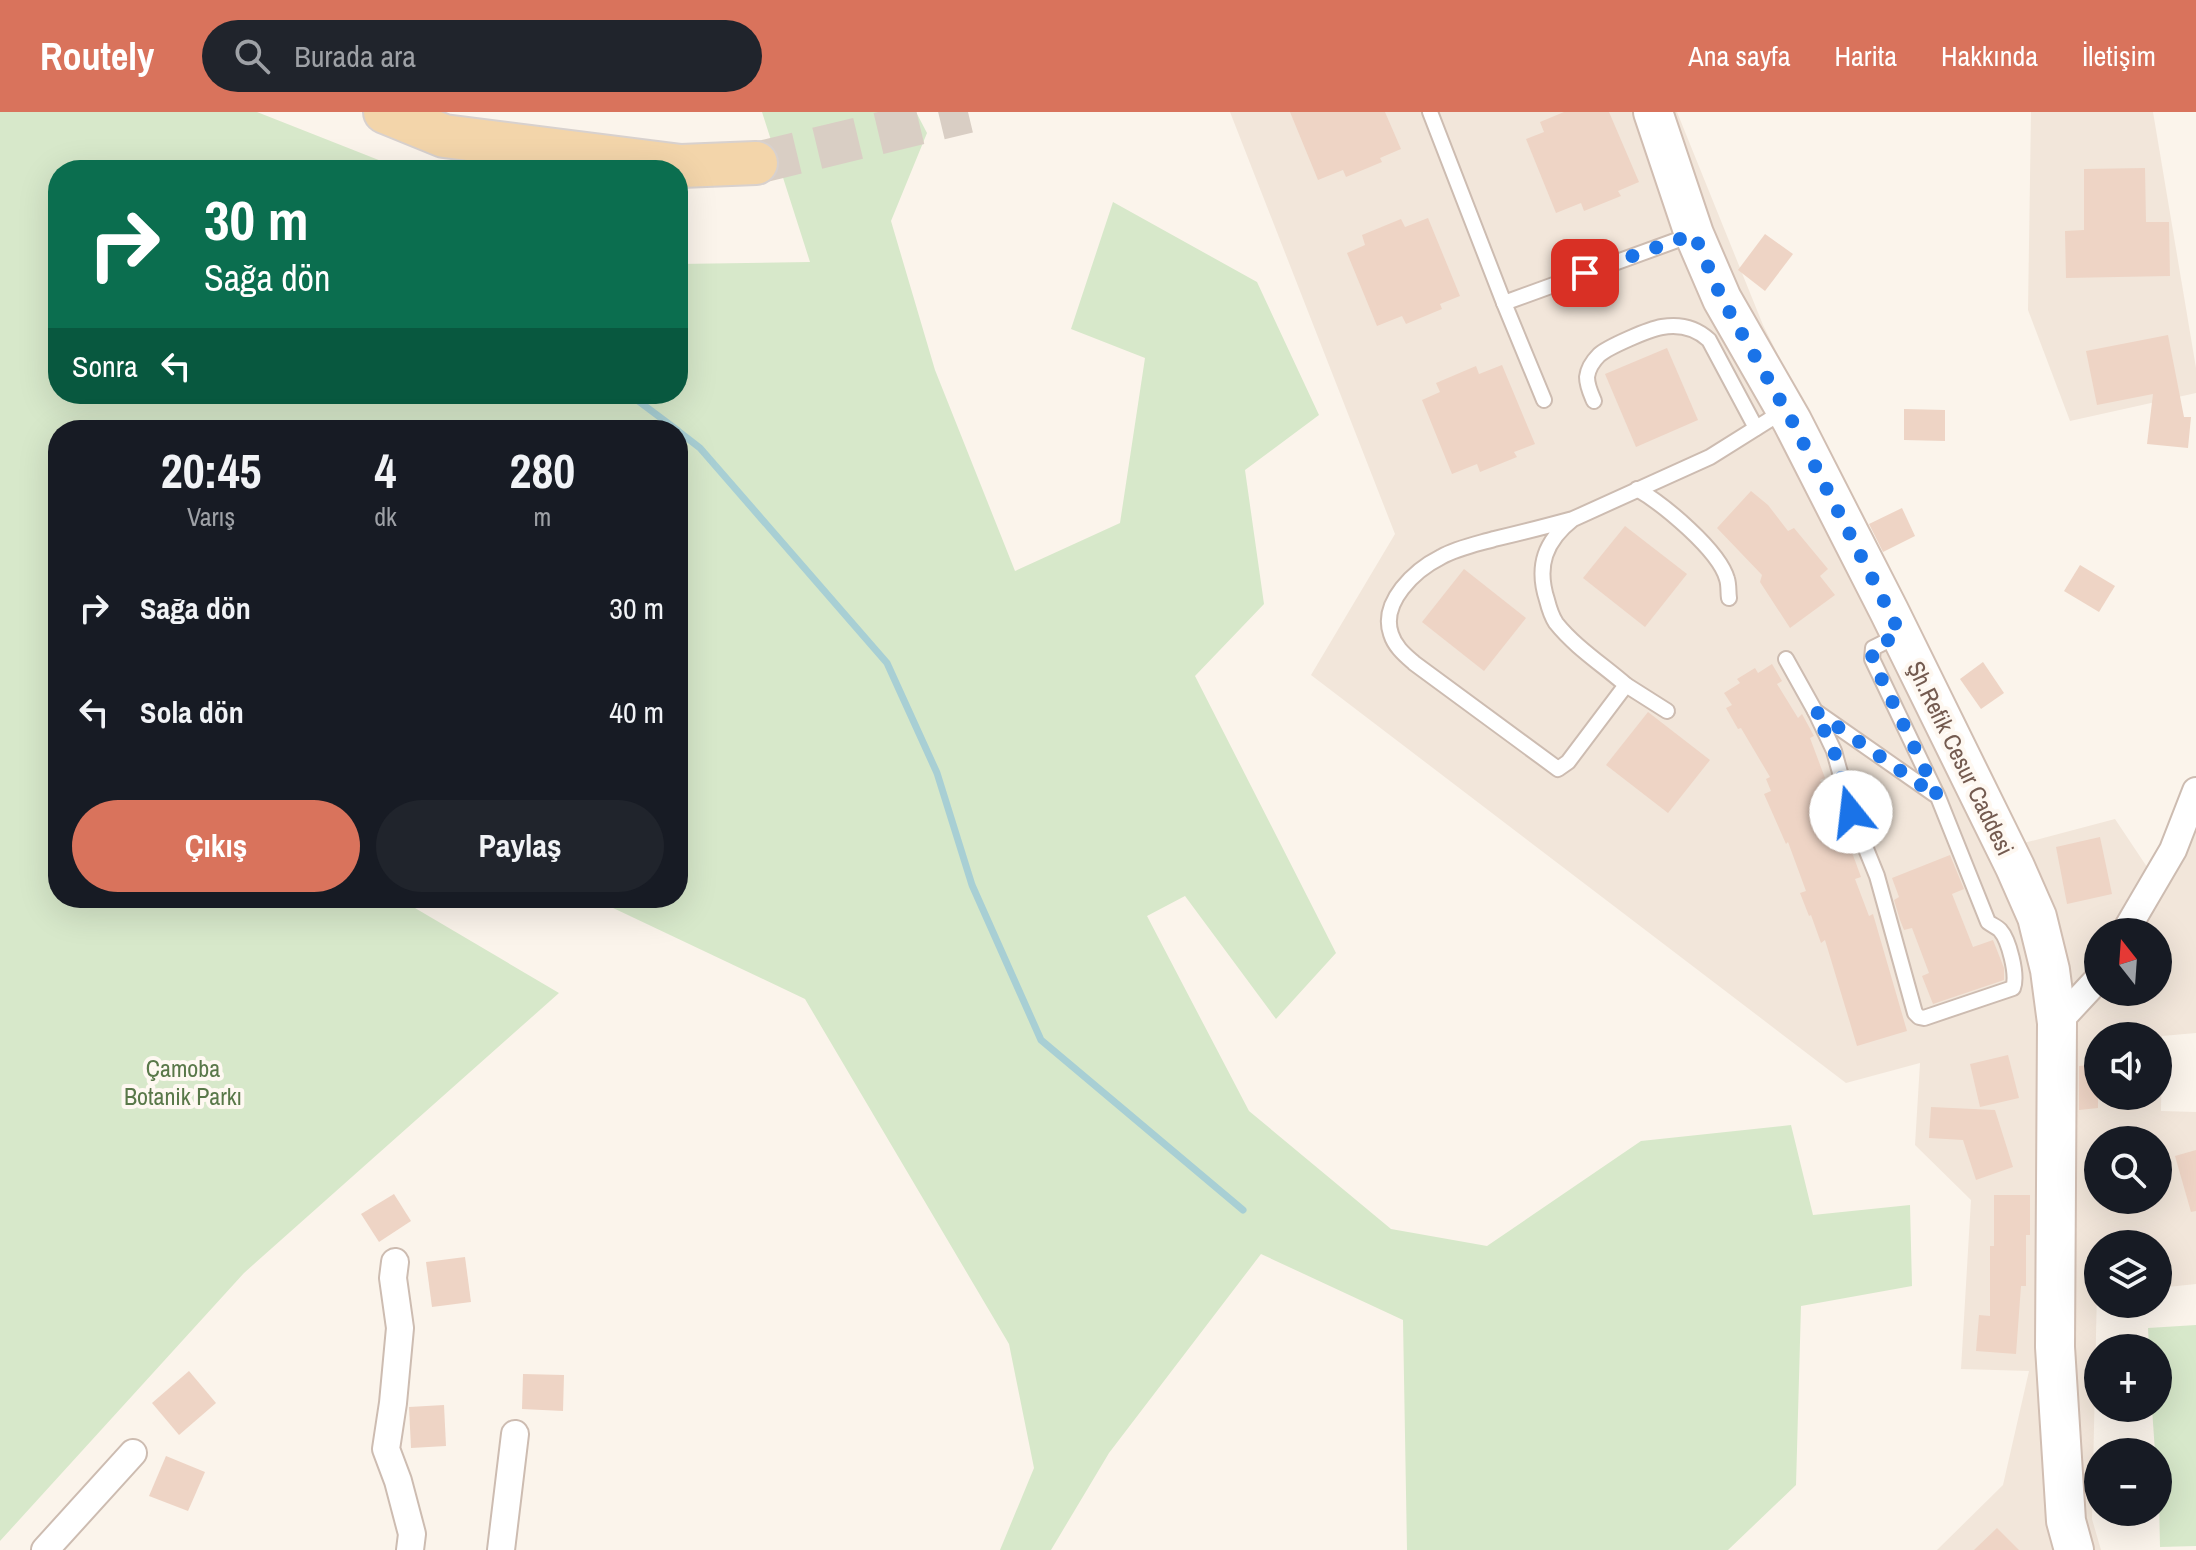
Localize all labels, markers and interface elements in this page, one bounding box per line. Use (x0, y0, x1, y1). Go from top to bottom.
search box (202, 20, 762, 92)
text: Routely (40, 31, 154, 82)
icon: search (230, 34, 274, 78)
text: Burada ara (294, 36, 416, 76)
text: Ana sayfa (1688, 37, 1790, 75)
text: Harita (1834, 37, 1897, 75)
text: Hakkında (1941, 37, 2038, 75)
text: İletişim (2082, 37, 2156, 75)
text: 30 m (204, 182, 309, 257)
icon: right (72, 192, 176, 296)
pin (1551, 239, 1619, 307)
icon: arrive (1563, 251, 1607, 295)
text: Sağa dön (204, 254, 330, 302)
icon: left (154, 344, 198, 388)
text: Sonra (72, 346, 138, 386)
text: 20:45 (161, 438, 261, 503)
text: 4 (375, 438, 396, 503)
text: 280 (510, 438, 575, 503)
text: Varış (187, 499, 235, 534)
text: dk (374, 499, 397, 534)
text: m (533, 499, 551, 534)
icon: right (72, 586, 116, 630)
text: Sağa dön (140, 588, 251, 628)
text: 30 m (609, 588, 664, 628)
street label: Şh.Refik Cesur Caddesi (1900, 656, 2022, 860)
icon: left (72, 690, 116, 734)
text: Sola dön (140, 692, 244, 732)
text: 40 m (609, 692, 664, 732)
position arrow (1809, 770, 1893, 854)
button: Çıkış (72, 800, 360, 892)
button: Paylaş (376, 800, 664, 892)
north arrow (2084, 918, 2172, 1006)
map controls (2084, 918, 2172, 1526)
button: sound (2084, 1022, 2172, 1110)
park label: Çamoba Botanik Parkı (124, 1052, 242, 1112)
button: search (2084, 1126, 2172, 1214)
button: layers (2084, 1230, 2172, 1318)
button: + (2084, 1334, 2172, 1422)
button: − (2084, 1438, 2172, 1526)

